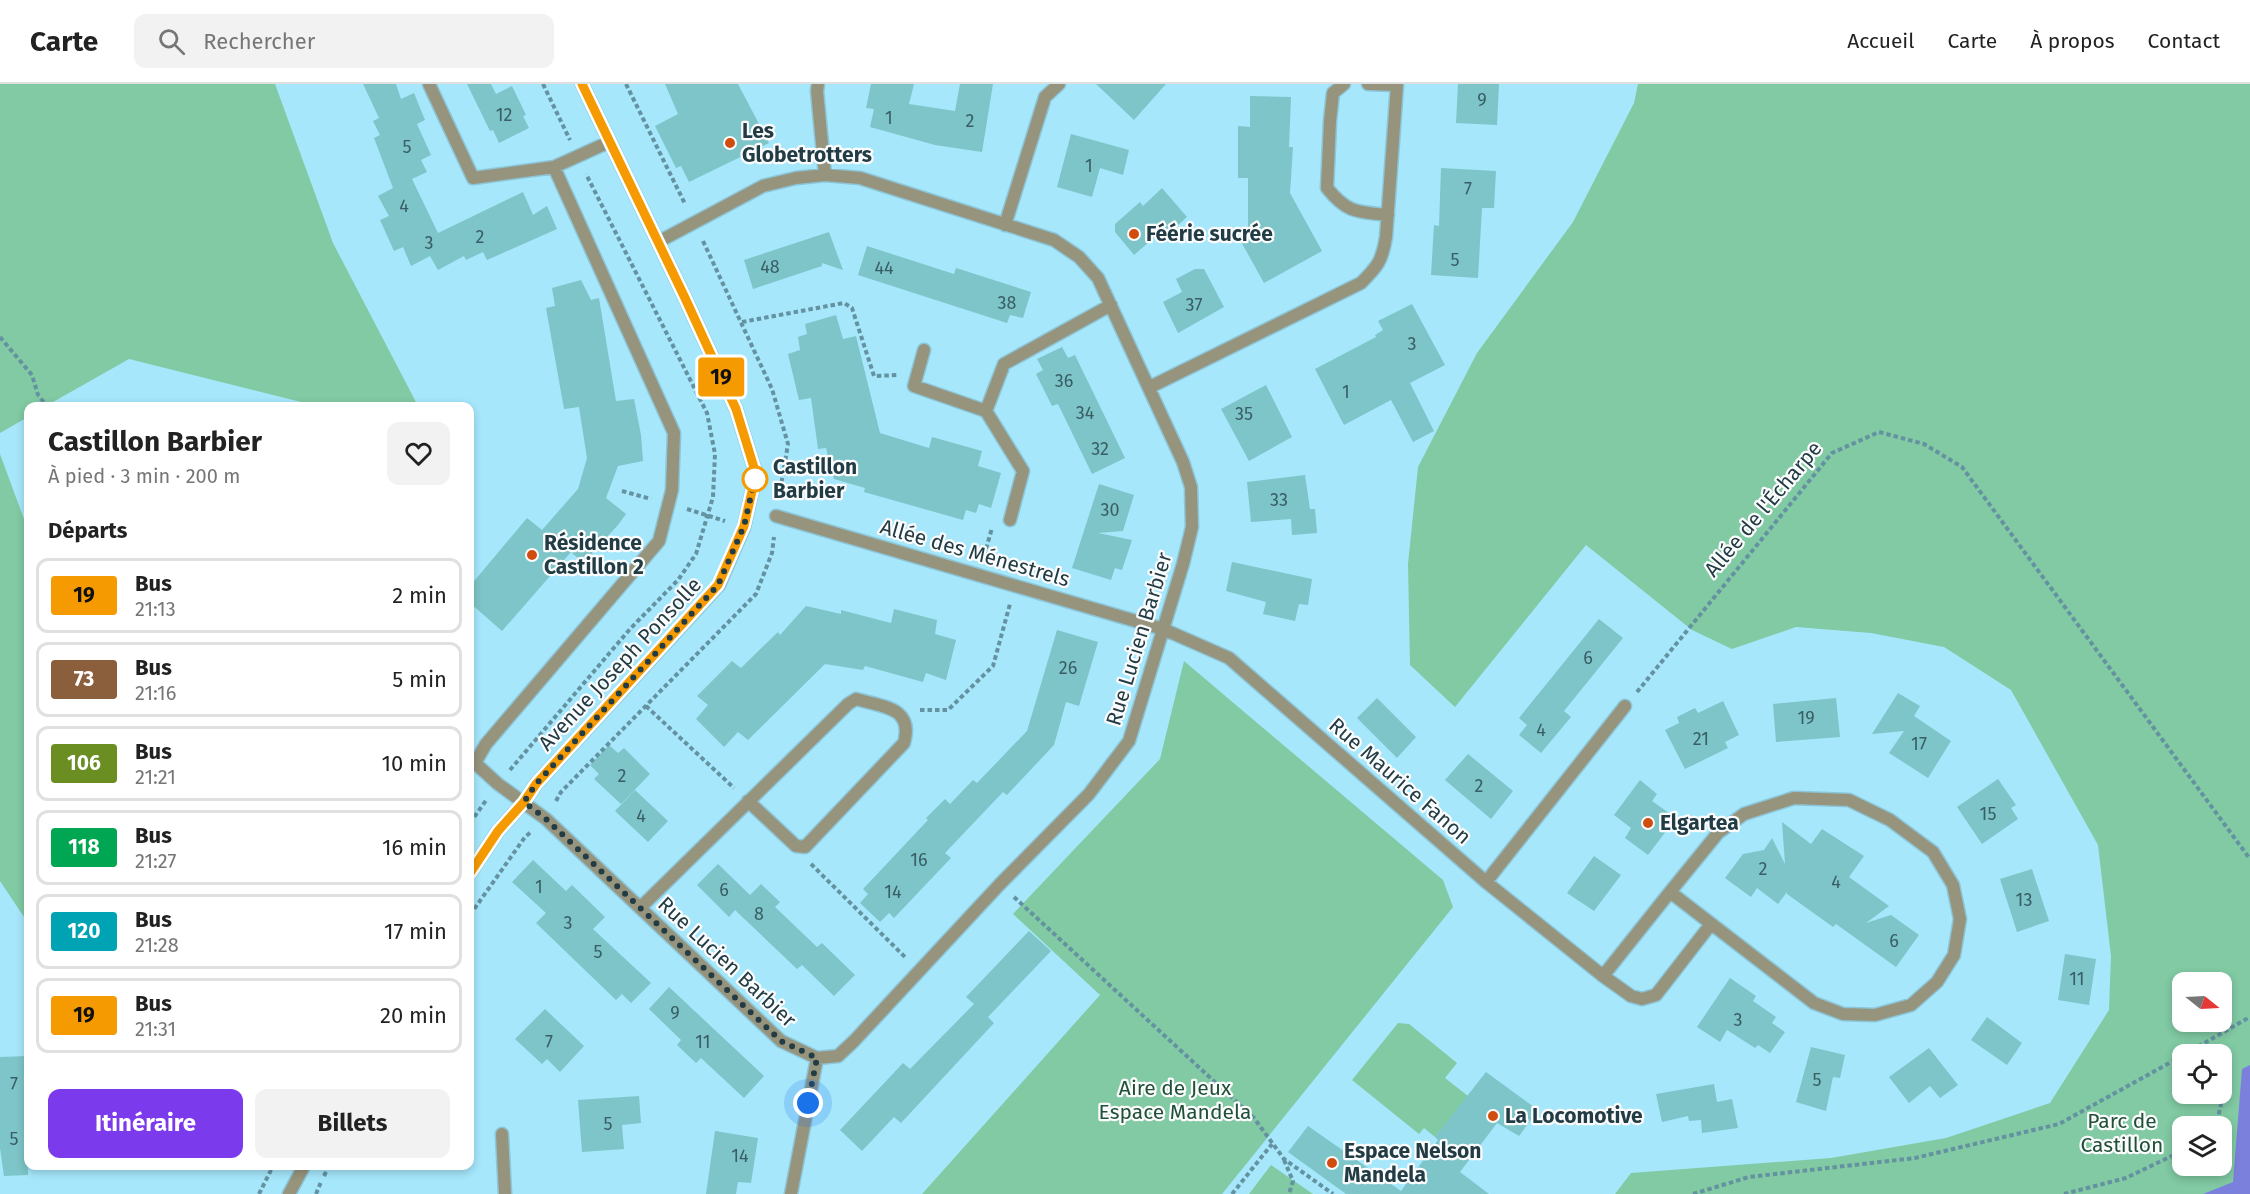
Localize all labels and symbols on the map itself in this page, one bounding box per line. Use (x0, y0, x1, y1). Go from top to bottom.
house number: 9 (1477, 89, 1487, 111)
house number: 12 (496, 104, 512, 126)
house number: 1 (885, 107, 893, 129)
house number: 2 (966, 110, 975, 132)
place label: Les Globetrotters (742, 118, 872, 168)
house number: 5 (402, 136, 412, 158)
marker: Les Globetrotters (723, 136, 737, 150)
house number: 1 (1085, 155, 1093, 177)
house number: 7 (1464, 178, 1472, 200)
house number: 4 (399, 195, 409, 217)
place label: Féérie sucrée (1146, 221, 1273, 247)
house number: 2 (476, 226, 485, 248)
marker: Féérie sucrée (1127, 227, 1141, 241)
house number: 3 (425, 232, 433, 254)
house number: 5 (1450, 249, 1460, 271)
house number: 48 (760, 256, 780, 278)
house number: 44 (874, 257, 894, 279)
house number: 38 (998, 292, 1017, 314)
house number: 37 (1186, 294, 1202, 316)
house number: 3 (1408, 333, 1416, 355)
line badge: 19 (694, 358, 748, 396)
house number: 36 (1055, 370, 1073, 392)
house number: 1 (1342, 381, 1350, 403)
house number: 34 (1076, 402, 1095, 424)
house number: 35 (1235, 403, 1253, 425)
street label: Allée de l'Écharpe (1699, 436, 1827, 582)
house number: 32 (1091, 438, 1109, 460)
place label: Castillon Barbier (773, 454, 857, 504)
marker: Castillon Barbier (742, 466, 768, 492)
house number: 33 (1270, 489, 1288, 511)
house number: 30 (1100, 499, 1120, 521)
street label: Allée des Ménestrels (877, 514, 1073, 593)
place label: Résidence Castillon 2 (544, 530, 644, 580)
marker: Résidence Castillon 2 (525, 548, 539, 562)
street label: Rue Lucien Barbier (1100, 549, 1178, 729)
street label: Avenue Joseph Ponsolle (533, 572, 707, 756)
house number: 6 (1583, 647, 1593, 669)
house number: 26 (1059, 657, 1077, 679)
house number: 19 (1797, 707, 1815, 729)
street label: Rue Maurice Fanon (1324, 712, 1476, 850)
house number: 4 (1536, 719, 1546, 741)
house number: 21 (1693, 728, 1709, 750)
house number: 17 (1911, 733, 1927, 755)
house number: 2 (618, 765, 627, 787)
house number: 2 (1475, 775, 1484, 797)
house number: 15 (1980, 803, 1996, 825)
house number: 4 (636, 805, 646, 827)
place label: Elgartea (1660, 810, 1739, 836)
marker: Elgartea (1641, 816, 1655, 830)
house number: 16 (910, 849, 928, 871)
house number: 2 (1759, 858, 1768, 880)
house number: 4 (1831, 871, 1841, 893)
house number: 1 (535, 876, 543, 898)
house number: 6 (719, 879, 729, 901)
house number: 14 (884, 881, 902, 903)
house number: 13 (2016, 889, 2032, 911)
street label: Rue Lucien Barbier (652, 891, 802, 1033)
house number: 8 (754, 903, 764, 925)
house number: 3 (564, 912, 572, 934)
house number: 6 (1889, 930, 1899, 952)
house number: 5 (593, 941, 603, 963)
house number: 11 (2069, 968, 2085, 990)
north arrow (2172, 972, 2232, 1032)
house number: 9 (670, 1002, 680, 1024)
house number: 3 (1734, 1009, 1742, 1031)
house number: 7 (545, 1031, 553, 1053)
house number: 11 (695, 1031, 711, 1053)
house number: 5 (1812, 1069, 1822, 1091)
house number: 7 (10, 1073, 18, 1095)
park label: Aire de Jeux Espace Mandela (1099, 1075, 1251, 1125)
your location (793, 1088, 823, 1118)
place label: La Locomotive (1505, 1103, 1643, 1129)
park label: Parc de Castillon (2081, 1108, 2163, 1158)
marker: La Locomotive (1486, 1109, 1500, 1123)
house number: 5 (603, 1113, 613, 1135)
house number: 5 (9, 1128, 19, 1150)
place label: Espace Nelson Mandela (1344, 1138, 1481, 1188)
house number: 14 (731, 1145, 749, 1167)
marker: Espace Nelson Mandela (1325, 1156, 1339, 1170)

